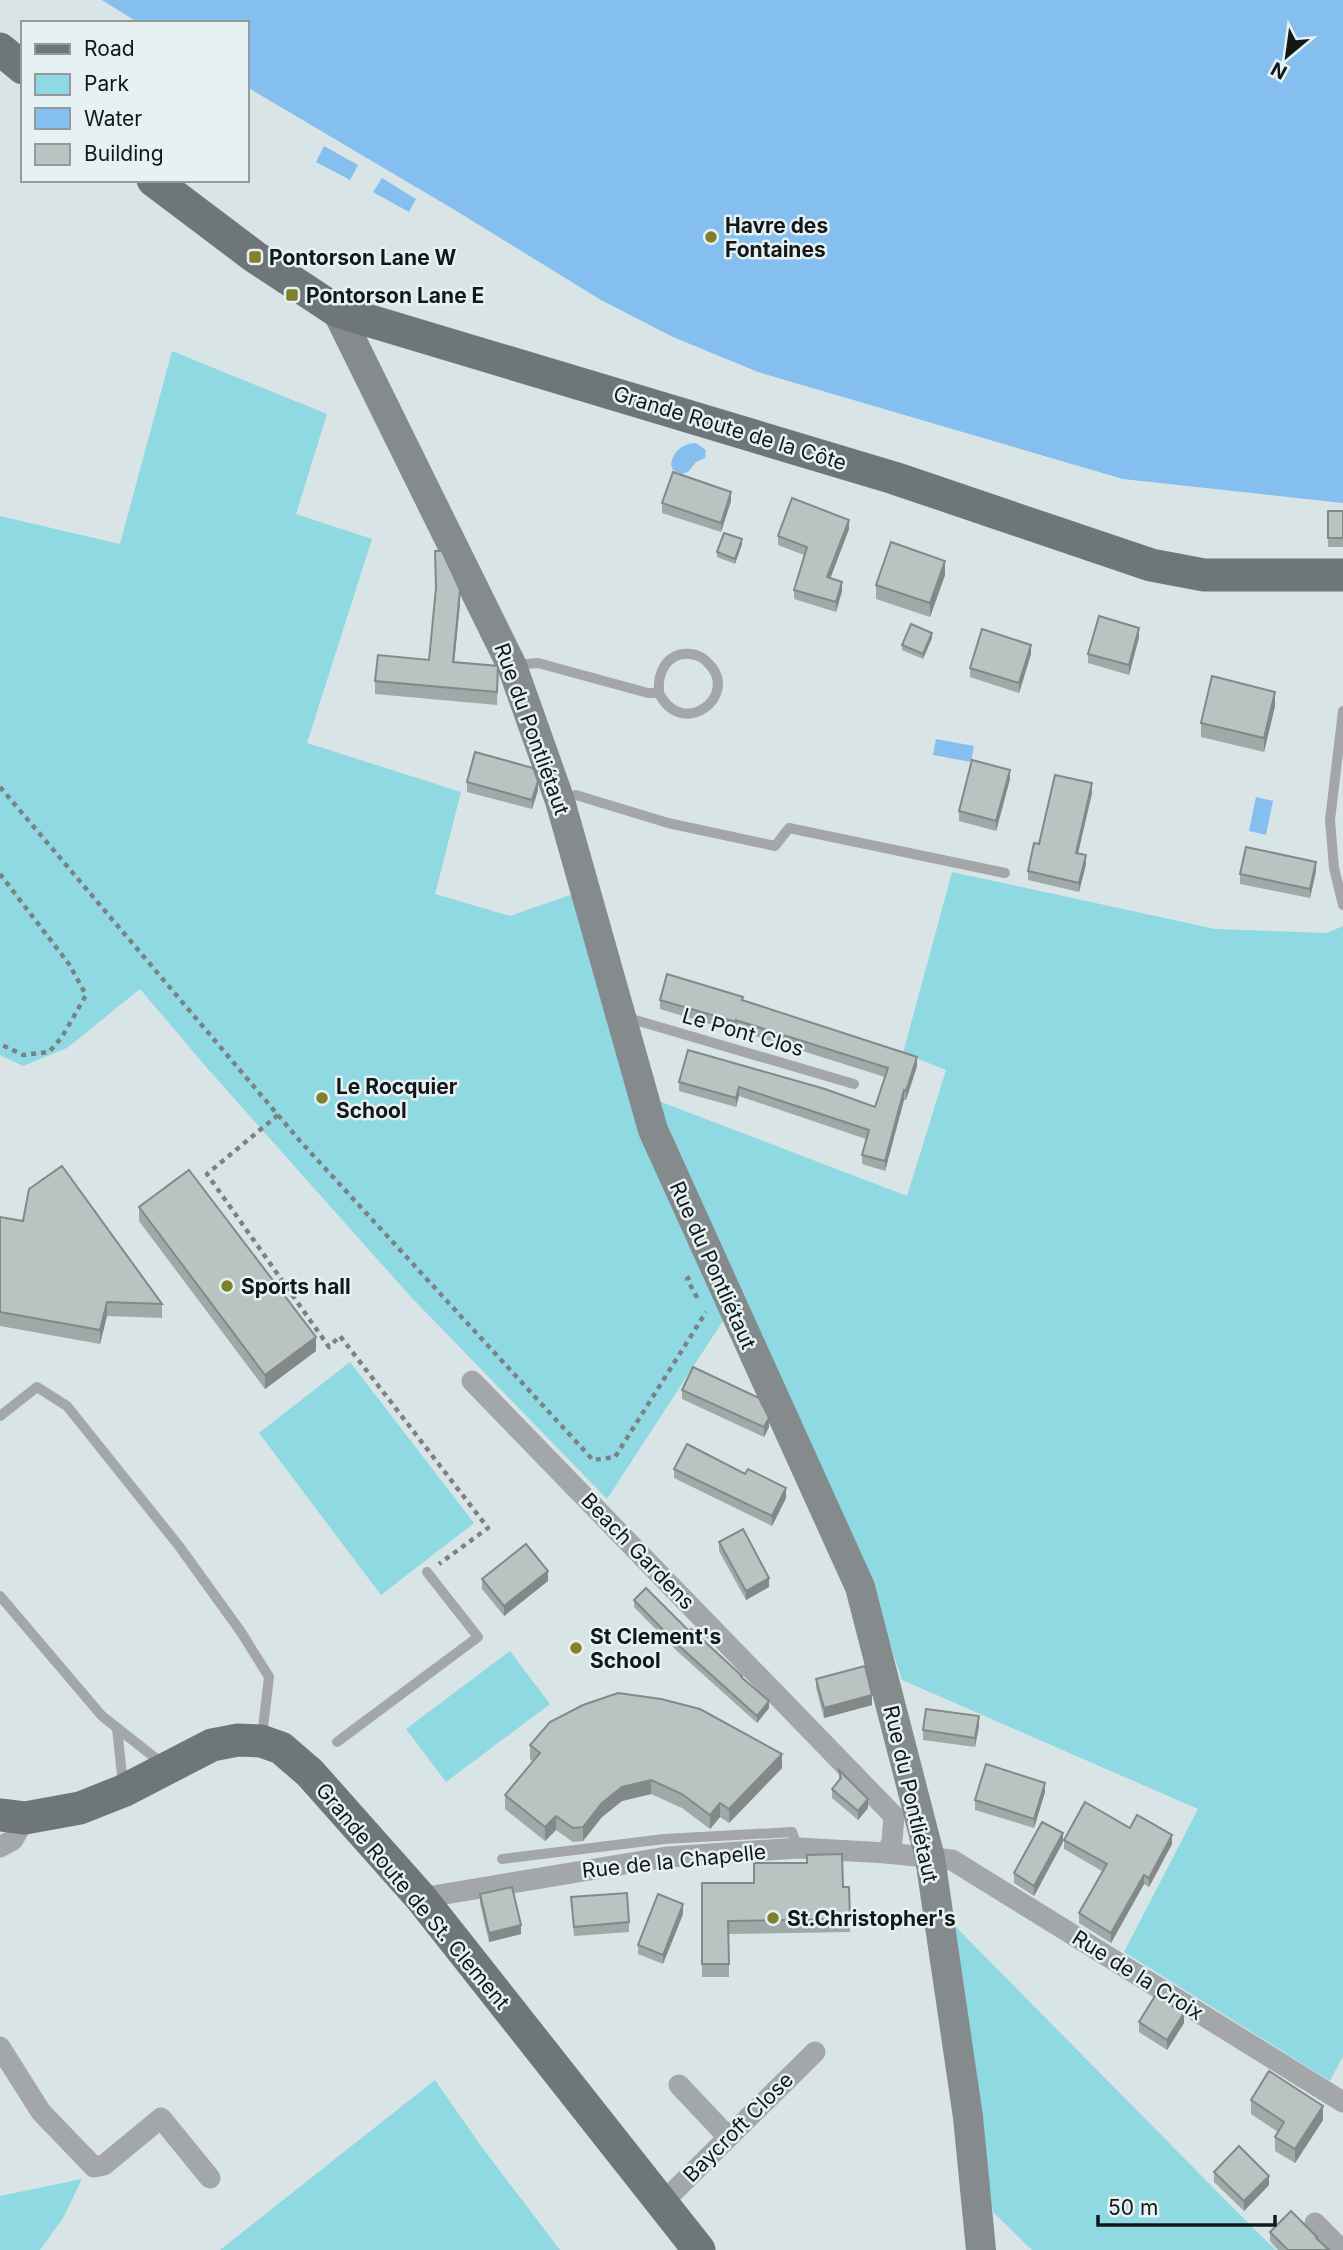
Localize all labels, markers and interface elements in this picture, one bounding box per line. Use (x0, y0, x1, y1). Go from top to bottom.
legend (21, 21, 248, 182)
north arrow (1252, 21, 1322, 91)
text: Road (84, 36, 135, 61)
text: N (1267, 57, 1291, 84)
text: Park (84, 71, 129, 96)
text: Water (84, 106, 142, 131)
text: Building (84, 141, 164, 166)
place label: Havre des Fontaines (725, 213, 828, 262)
marker: Havre des Fontaines (703, 229, 719, 245)
place label: Pontorson Lane W (269, 245, 457, 270)
marker: Pontorson Lane W (247, 249, 263, 265)
place label: Pontorson Lane E (306, 283, 484, 308)
marker: Pontorson Lane E (284, 287, 300, 303)
street label: Grande Route de la Côte (610, 381, 850, 475)
street label: Rue du Pontliétaut (489, 640, 575, 818)
street label: Le Pont Clos (679, 1003, 807, 1061)
place label: Le Rocquier School (336, 1074, 458, 1123)
marker: Le Rocquier School (314, 1090, 330, 1106)
street label: Rue du Pontliétaut (665, 1177, 761, 1353)
place label: Sports hall (241, 1274, 351, 1299)
marker: Sports hall (219, 1278, 235, 1294)
street label: Beach Gardens (576, 1488, 700, 1614)
place label: St Clement's School (590, 1624, 721, 1673)
marker: St Clement's School (568, 1640, 584, 1656)
street label: Rue du Pontliétaut (878, 1703, 944, 1885)
street label: Grande Route de St. Clement (311, 1778, 515, 2014)
street label: Rue de la Chapelle (581, 1839, 767, 1883)
place label: St.Christopher's (787, 1906, 956, 1931)
marker: St.Christopher's (765, 1910, 781, 1926)
street label: Rue de la Croix (1068, 1925, 1208, 2025)
street label: Baycroft Close (678, 2067, 798, 2187)
scale bar (1098, 2184, 1275, 2228)
text: 50 m (1108, 2195, 1158, 2220)

